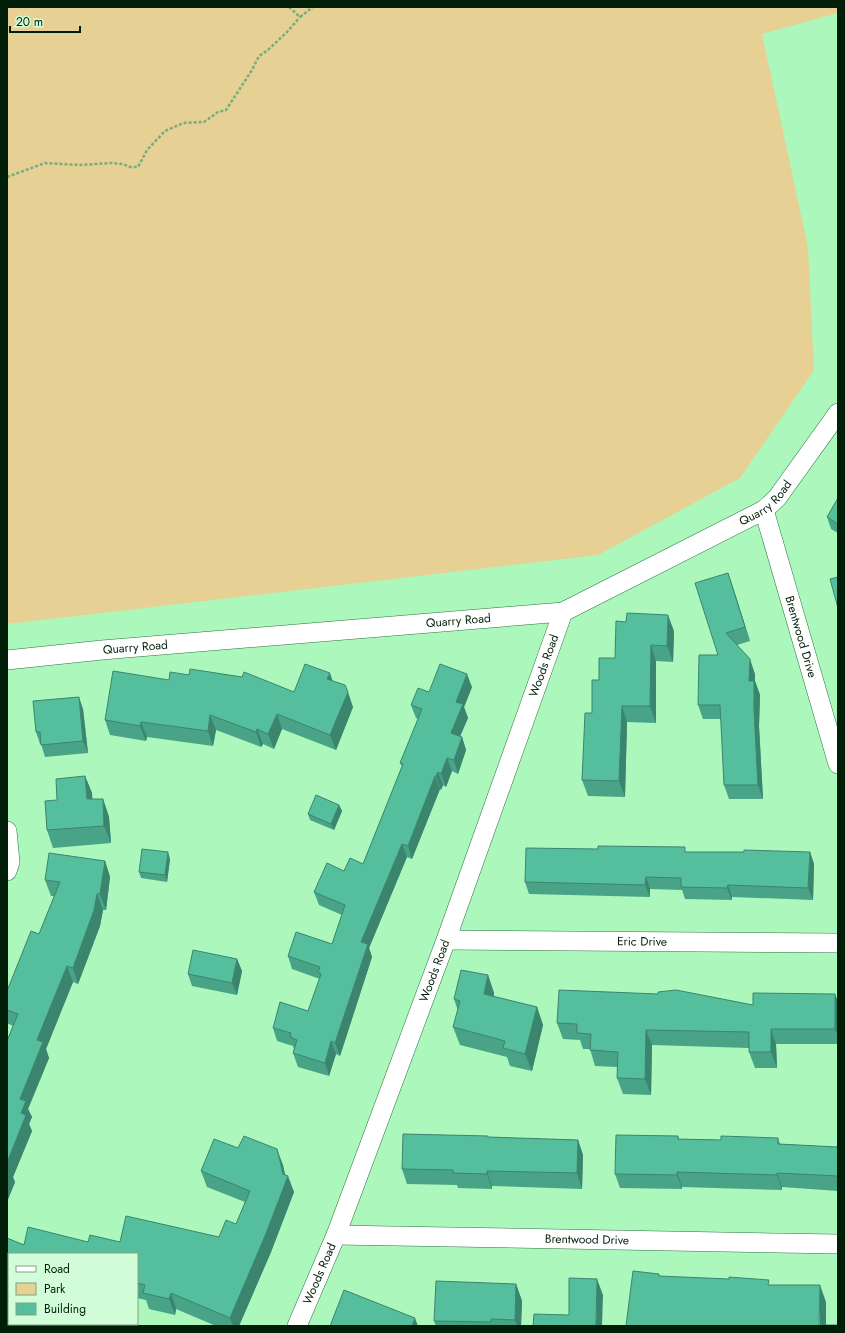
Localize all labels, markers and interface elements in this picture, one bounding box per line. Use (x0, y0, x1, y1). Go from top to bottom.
scale bar (10, 8, 80, 34)
text: 20 m (16, 13, 43, 31)
street label: Quarry Road (736, 476, 796, 530)
street label: Brentwood Drive (780, 594, 821, 680)
street label: Quarry Road (425, 609, 491, 632)
street label: Woods Road (524, 632, 563, 700)
street label: Quarry Road (102, 636, 168, 659)
street label: Eric Drive (617, 932, 667, 951)
street label: Woods Road (415, 937, 454, 1004)
street label: Brentwood Drive (545, 1230, 629, 1249)
street label: Woods Road (298, 1240, 341, 1307)
legend (8, 1253, 138, 1325)
text: Road (44, 1260, 70, 1278)
text: Park (44, 1280, 66, 1298)
text: Building (44, 1300, 86, 1318)

